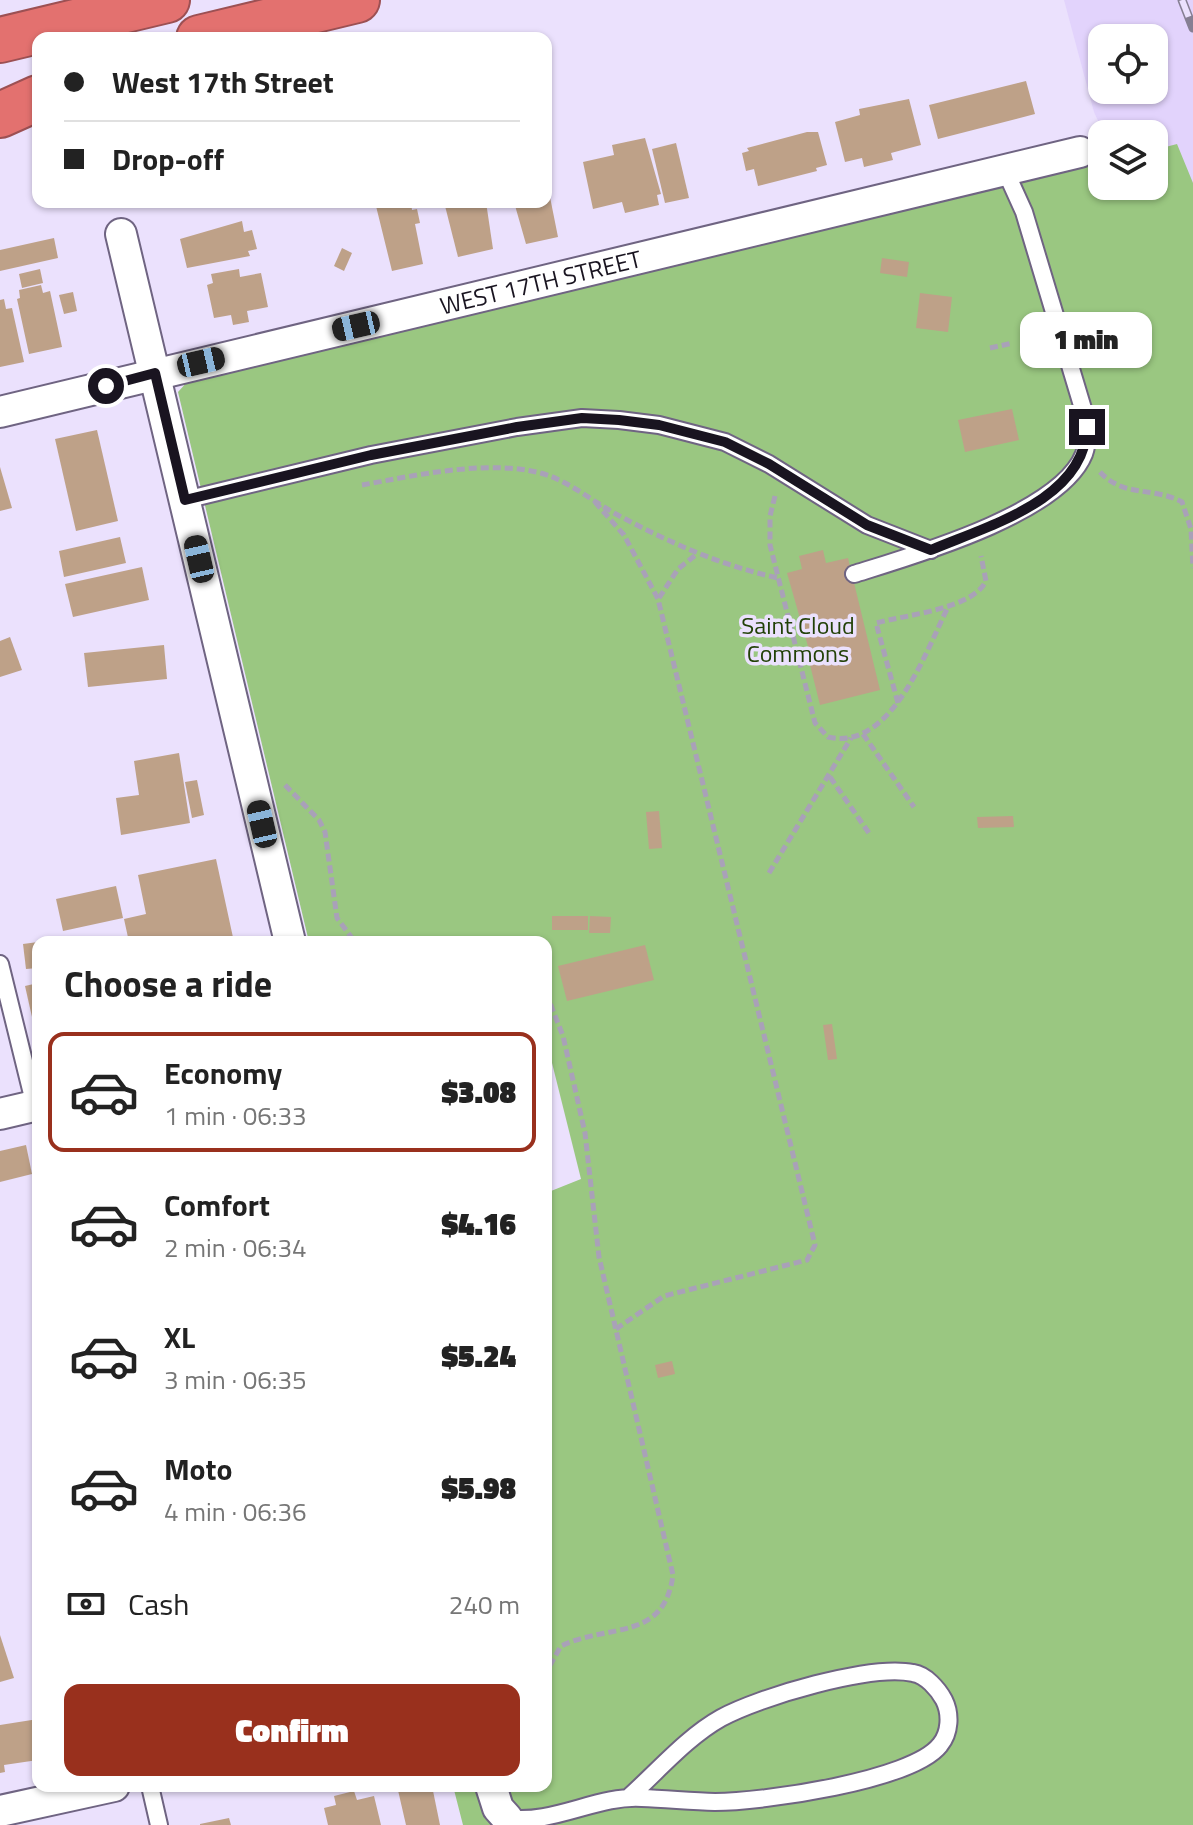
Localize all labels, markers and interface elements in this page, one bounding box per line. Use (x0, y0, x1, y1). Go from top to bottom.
map controls (1088, 24, 1168, 200)
button: locate (1088, 24, 1168, 104)
text: West 17th Street (112, 59, 334, 105)
button: layers (1088, 120, 1168, 200)
text: Drop-off (112, 136, 224, 182)
street label: WEST 17TH STREET (436, 240, 645, 323)
car (330, 309, 382, 343)
callout: 1 min (1021, 311, 1153, 367)
text: 1 min (1054, 320, 1118, 359)
car (175, 345, 227, 379)
route start (88, 368, 124, 404)
route end (1069, 409, 1105, 445)
car (182, 533, 216, 585)
park label: Saint Cloud Commons (741, 607, 855, 671)
car (245, 798, 279, 850)
text: Choose a ride (64, 956, 272, 1011)
text: Economy (164, 1050, 282, 1096)
icon: car (68, 1056, 140, 1128)
text: $3.08 (442, 1069, 516, 1115)
text: 1 min · 06:33 (164, 1096, 307, 1135)
text: Comfort (164, 1182, 270, 1228)
icon: car (68, 1188, 140, 1260)
text: $4.16 (442, 1201, 516, 1247)
text: 2 min · 06:34 (164, 1228, 307, 1267)
text: XL (164, 1314, 195, 1360)
icon: car (68, 1320, 140, 1392)
text: $5.24 (442, 1333, 516, 1379)
text: 3 min · 06:35 (164, 1360, 307, 1399)
text: Moto (164, 1446, 232, 1492)
icon: car (68, 1452, 140, 1524)
text: $5.98 (442, 1465, 516, 1511)
text: 4 min · 06:36 (164, 1492, 307, 1531)
text: Cash (128, 1581, 189, 1627)
icon: cash (64, 1582, 108, 1626)
text: 240 m (449, 1585, 520, 1624)
button: Confirm (64, 1684, 520, 1776)

